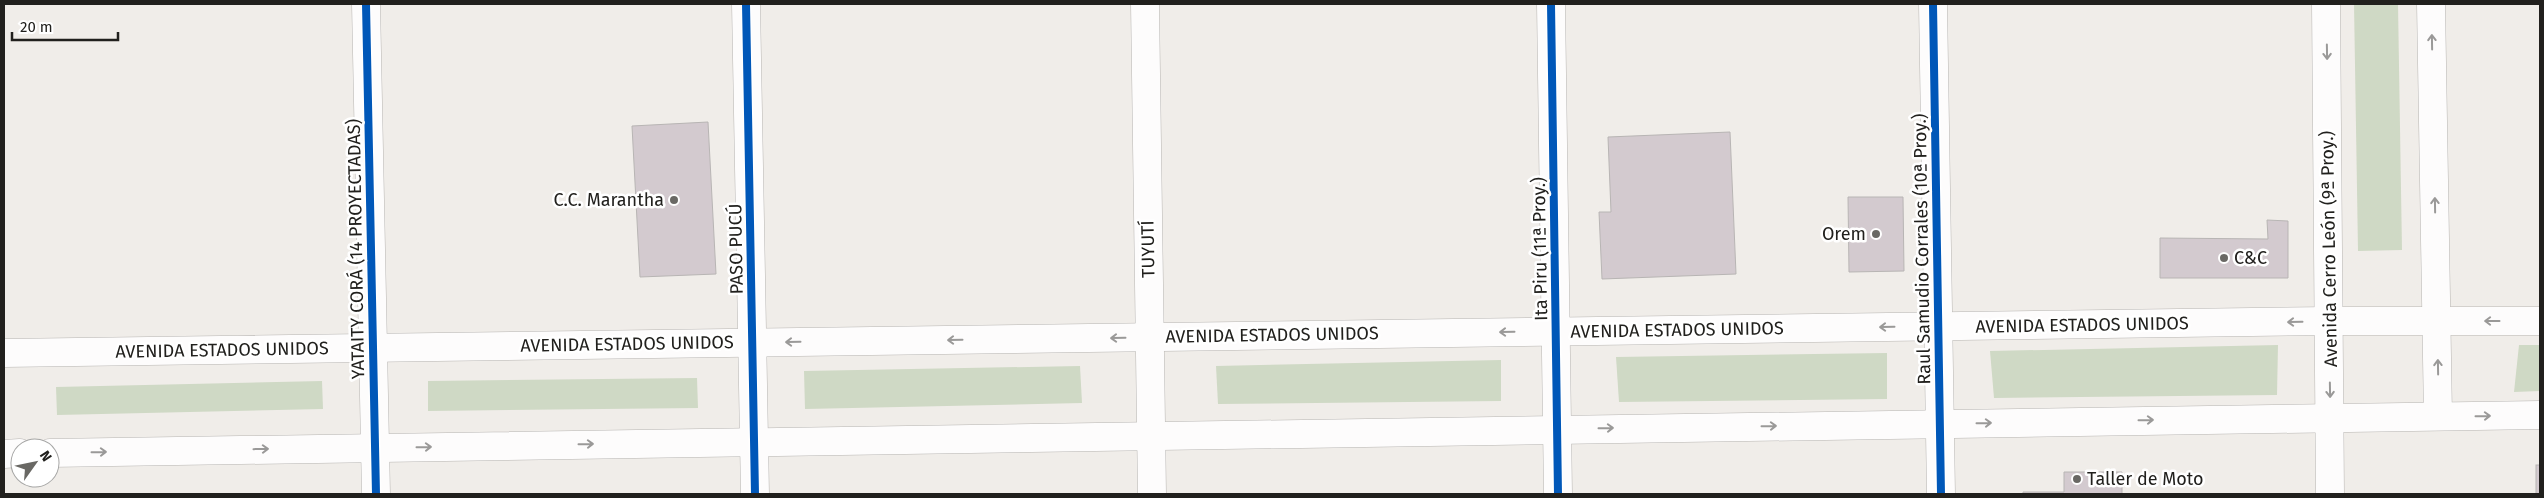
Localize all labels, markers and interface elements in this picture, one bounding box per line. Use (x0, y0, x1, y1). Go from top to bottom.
scale bar (12, 10, 119, 42)
text: 20 m (20, 18, 53, 36)
one-way arrow (2427, 35, 2436, 51)
one-way arrow (2322, 44, 2332, 60)
street label: Raul Samudio Corrales (10ª Proy.) (1909, 113, 1935, 385)
street label: YATAITY CORÁ (14 PROYECTADAS) (342, 118, 369, 379)
street label: Avenida Cerro León (9ª Proy.) (2316, 130, 2342, 367)
street label: Ita Piru (11ª Proy.) (1528, 177, 1552, 321)
place label: C.C. Marantha (553, 189, 664, 211)
marker: C.C. Marantha (668, 194, 680, 206)
one-way arrow (2430, 197, 2439, 213)
street label: PASO PUCÚ (723, 203, 748, 295)
street label: TUYUTÍ (1135, 220, 1160, 278)
place label: Orem (1822, 223, 1866, 245)
marker: Orem (1870, 228, 1882, 240)
place label: C&C (2234, 247, 2267, 269)
marker: C&C (2218, 252, 2230, 264)
street label: AVENIDA ESTADOS UNIDOS (1975, 312, 2189, 338)
one-way arrow (2484, 316, 2500, 326)
street label: AVENIDA ESTADOS UNIDOS (1570, 317, 1784, 343)
one-way arrow (2287, 317, 2303, 327)
street label: AVENIDA ESTADOS UNIDOS (1165, 322, 1379, 348)
one-way arrow (1879, 322, 1896, 332)
one-way arrow (1500, 327, 1516, 337)
street label: AVENIDA ESTADOS UNIDOS (520, 331, 734, 357)
one-way arrow (1110, 333, 1126, 342)
one-way arrow (947, 335, 964, 345)
street label: AVENIDA ESTADOS UNIDOS (115, 337, 329, 363)
one-way arrow (785, 337, 801, 347)
one-way arrow (2433, 360, 2442, 376)
one-way arrow (2325, 382, 2335, 398)
one-way arrow (2474, 411, 2490, 420)
one-way arrow (2138, 415, 2154, 425)
one-way arrow (1975, 418, 1991, 428)
one-way arrow (1760, 421, 1776, 431)
one-way arrow (1598, 424, 1614, 433)
north arrow (10, 438, 60, 488)
one-way arrow (578, 440, 594, 449)
one-way arrow (415, 442, 431, 452)
one-way arrow (253, 445, 269, 454)
one-way arrow (90, 447, 106, 457)
text: N (36, 448, 55, 465)
place label: Taller de Moto (2087, 468, 2204, 490)
marker: Taller de Moto (2071, 473, 2083, 485)

